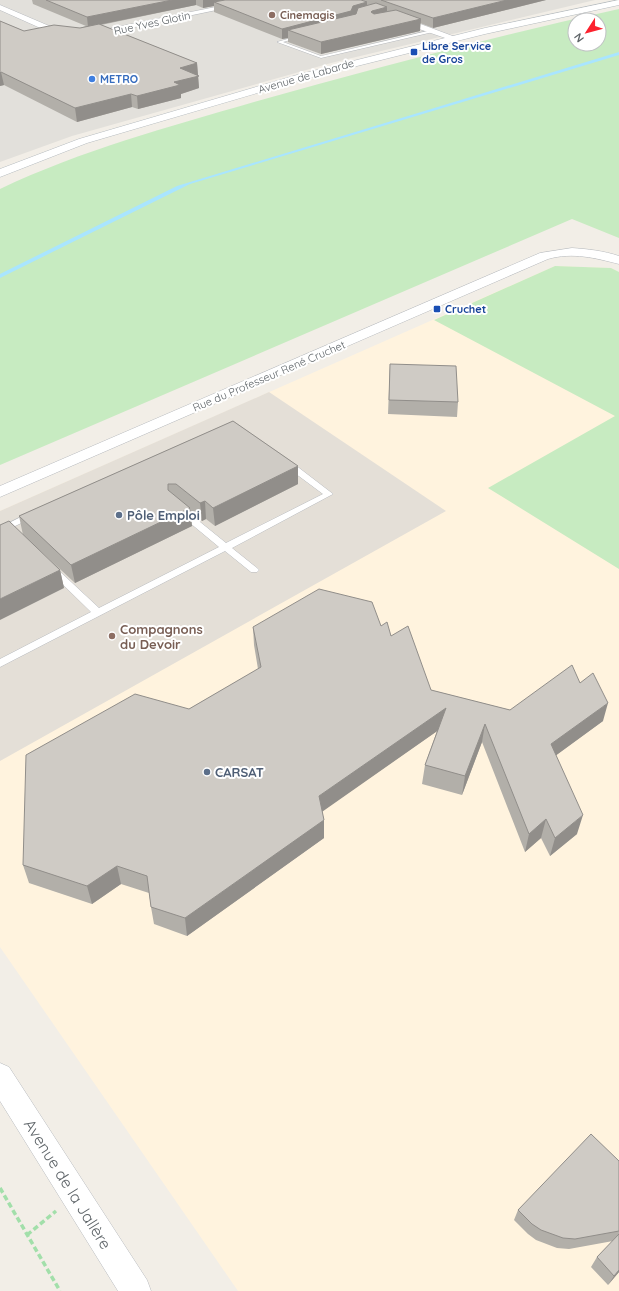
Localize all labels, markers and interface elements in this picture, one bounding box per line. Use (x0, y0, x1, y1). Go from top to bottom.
street label: Rue Yves Glotin (112, 8, 192, 38)
place label: Cinemagis (280, 8, 335, 22)
marker: Cinemagis (267, 10, 277, 20)
north arrow (567, 12, 607, 52)
text: N (571, 30, 587, 45)
place label: Libre Service de Gros (422, 39, 492, 66)
marker: Libre Service de Gros (409, 47, 419, 57)
street label: Avenue de Labarde (256, 56, 356, 96)
place label: METRO (100, 72, 138, 86)
marker: METRO (87, 74, 97, 84)
place label: Cruchet (445, 302, 486, 316)
marker: Cruchet (432, 304, 442, 314)
street label: Rue du Professeur René Cruchet (191, 337, 348, 415)
place label: Pôle Emploi (127, 507, 200, 523)
marker: Pôle Emploi (114, 510, 124, 520)
place label: Compagnons du Devoir (120, 621, 203, 652)
marker: Compagnons du Devoir (107, 631, 117, 641)
place label: CARSAT (215, 764, 264, 780)
marker: CARSAT (202, 767, 212, 777)
street label: Avenue de la Jallère (20, 1115, 116, 1253)

